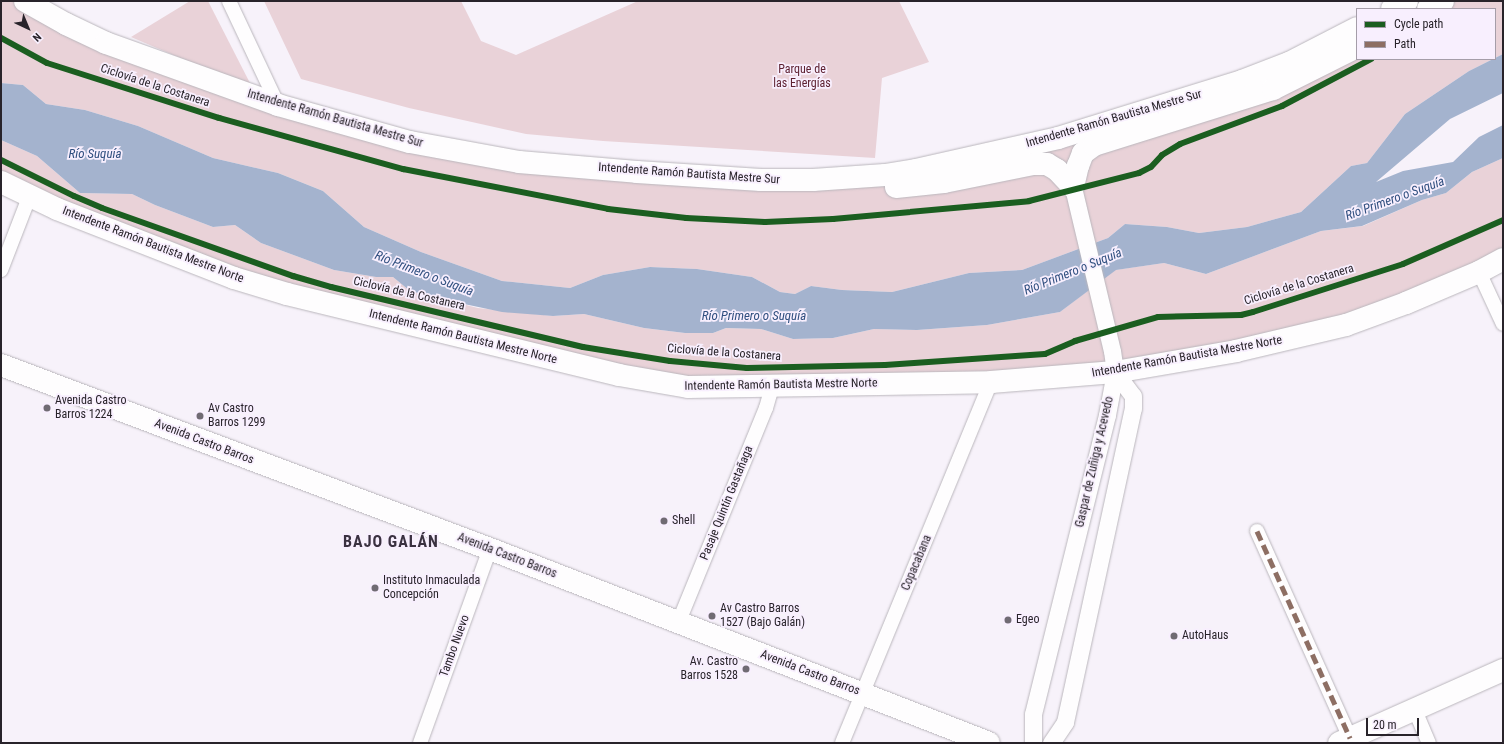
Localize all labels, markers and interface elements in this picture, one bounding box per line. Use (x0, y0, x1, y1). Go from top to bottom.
north arrow (8, 8, 48, 48)
legend (1356, 8, 1496, 60)
text: Cycle path (1394, 17, 1443, 31)
text: N (30, 30, 44, 44)
text: Path (1394, 37, 1416, 51)
street label: Ciclovía de la Costanera (99, 62, 211, 110)
park label: Parque de las Energías (773, 63, 831, 91)
street label: Intendente Ramón Bautista Mestre Sur (245, 87, 425, 151)
street label: Intendente Ramón Bautista Mestre Sur (1024, 87, 1204, 151)
water label: Río Suquía (69, 146, 121, 162)
street label: Intendente Ramón Bautista Mestre Sur (598, 160, 780, 188)
water label: Río Primero o Suquía (1343, 174, 1447, 224)
street label: Intendente Ramón Bautista Mestre Norte (60, 204, 246, 286)
water label: Río Primero o Suquía (1022, 245, 1124, 299)
water label: Río Primero o Suquía (372, 248, 476, 300)
street label: Ciclovía de la Costanera (1242, 261, 1356, 309)
street label: Ciclovía de la Costanera (352, 274, 466, 314)
street label: Intendente Ramón Bautista Mestre Norte (368, 307, 558, 367)
water label: Río Primero o Suquía (702, 308, 806, 324)
street label: Intendente Ramón Bautista Mestre Norte (1091, 333, 1283, 381)
street label: Ciclovía de la Costanera (667, 342, 781, 364)
street label: Intendente Ramón Bautista Mestre Norte (684, 376, 878, 394)
place label: Avenida Castro Barros 1224 (55, 394, 126, 422)
street label: Gaspar de Zuñiga y Acevedo (1073, 395, 1117, 529)
place label: Av Castro Barros 1299 (208, 402, 265, 430)
marker: Avenida Castro Barros 1224 (42, 403, 52, 413)
marker: Av Castro Barros 1299 (195, 411, 205, 421)
street label: Avenida Castro Barros (152, 416, 256, 468)
street label: Pasaje Quintín Gastañaga (697, 444, 757, 562)
place label: Shell (672, 514, 695, 528)
marker: Shell (659, 516, 669, 526)
street label: Avenida Castro Barros (455, 530, 559, 582)
district label: BAJO GALÁN (343, 532, 439, 552)
street label: Copacabana (899, 533, 935, 593)
place label: Instituto Inmaculada Concepción (383, 574, 480, 602)
marker: Instituto Inmaculada Concepción (370, 583, 380, 593)
place label: Av Castro Barros 1527 (Bajo Galán) (720, 602, 805, 630)
marker: Av Castro Barros 1527 (Bajo Galán) (707, 611, 717, 621)
street label: Tambo Nuevo (437, 613, 473, 679)
place label: Egeo (1016, 613, 1039, 627)
marker: Egeo (1003, 615, 1013, 625)
place label: AutoHaus (1182, 629, 1229, 643)
marker: AutoHaus (1169, 631, 1179, 641)
street label: Avenida Castro Barros (758, 647, 862, 699)
place label: Av. Castro Barros 1528 (681, 655, 738, 683)
marker: Av. Castro Barros 1528 (741, 664, 751, 674)
scale bar (1368, 710, 1421, 736)
text: 20 m (1373, 718, 1397, 732)

